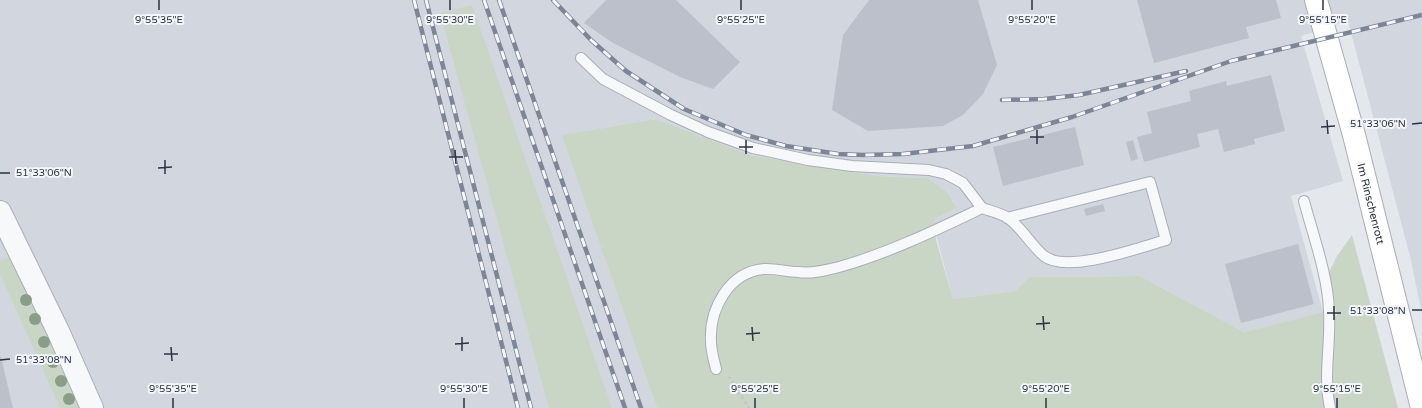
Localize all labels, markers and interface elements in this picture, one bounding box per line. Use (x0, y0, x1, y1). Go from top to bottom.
text: 9°55'35"E (135, 14, 183, 26)
text: 9°55'30"E (426, 14, 474, 26)
text: 9°55'25"E (717, 14, 765, 26)
text: 9°55'20"E (1008, 14, 1056, 26)
text: 9°55'15"E (1299, 14, 1347, 26)
text: 51°33'06"N (1350, 118, 1406, 130)
street label: Im Rinschenrott (1354, 162, 1387, 246)
text: 51°33'06"N (16, 167, 72, 179)
text: 51°33'08"N (1350, 305, 1406, 317)
text: 51°33'08"N (16, 354, 72, 366)
text: 9°55'35"E (149, 383, 197, 395)
text: 9°55'30"E (440, 383, 488, 395)
text: 9°55'25"E (731, 383, 779, 395)
text: 9°55'20"E (1022, 383, 1070, 395)
text: 9°55'15"E (1313, 383, 1361, 395)

